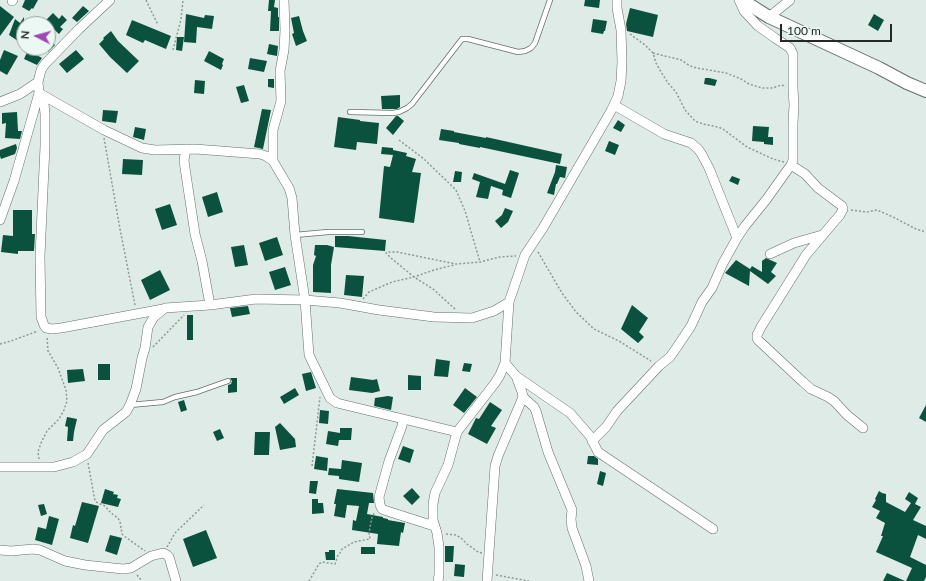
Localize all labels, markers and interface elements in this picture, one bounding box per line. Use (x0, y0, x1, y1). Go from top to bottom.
north arrow (16, 16, 56, 56)
scale bar (782, 16, 894, 42)
text: 100 m (787, 23, 821, 38)
text: N (18, 30, 31, 40)

